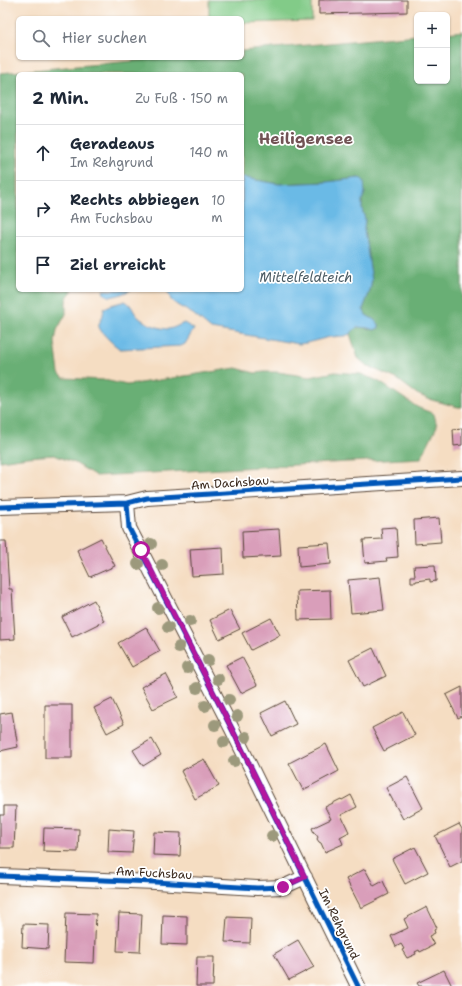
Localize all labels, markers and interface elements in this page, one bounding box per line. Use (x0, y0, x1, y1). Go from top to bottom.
map controls (414, 12, 450, 84)
button: + (414, 12, 450, 48)
search box (16, 16, 244, 60)
icon: search (30, 27, 52, 49)
text: Hier suchen (62, 28, 147, 48)
button: − (414, 48, 450, 84)
text: 2 Min. (32, 87, 89, 109)
text: Zu Fuß · 150 m (135, 90, 228, 107)
district label: Heiligensee (259, 128, 354, 149)
text: Geradeaus (70, 134, 155, 154)
icon: ahead (32, 142, 54, 164)
text: 140 m (189, 144, 228, 161)
text: Im Rehgrund (70, 154, 153, 171)
text: Rechts abbiegen (70, 190, 199, 210)
text: 10 m (211, 192, 225, 226)
icon: right (32, 198, 54, 220)
text: Am Fuchsbau (70, 210, 153, 227)
icon: arrive (32, 254, 54, 276)
text: Ziel erreicht (70, 255, 166, 275)
water label: Mittelfeldteich (259, 269, 353, 286)
street label: Am Dachsbau (190, 472, 270, 494)
route start (132, 541, 150, 559)
street label: Am Fuchsbau (115, 863, 193, 883)
route end (274, 878, 292, 896)
street label: Im Rehgrund (315, 886, 363, 962)

